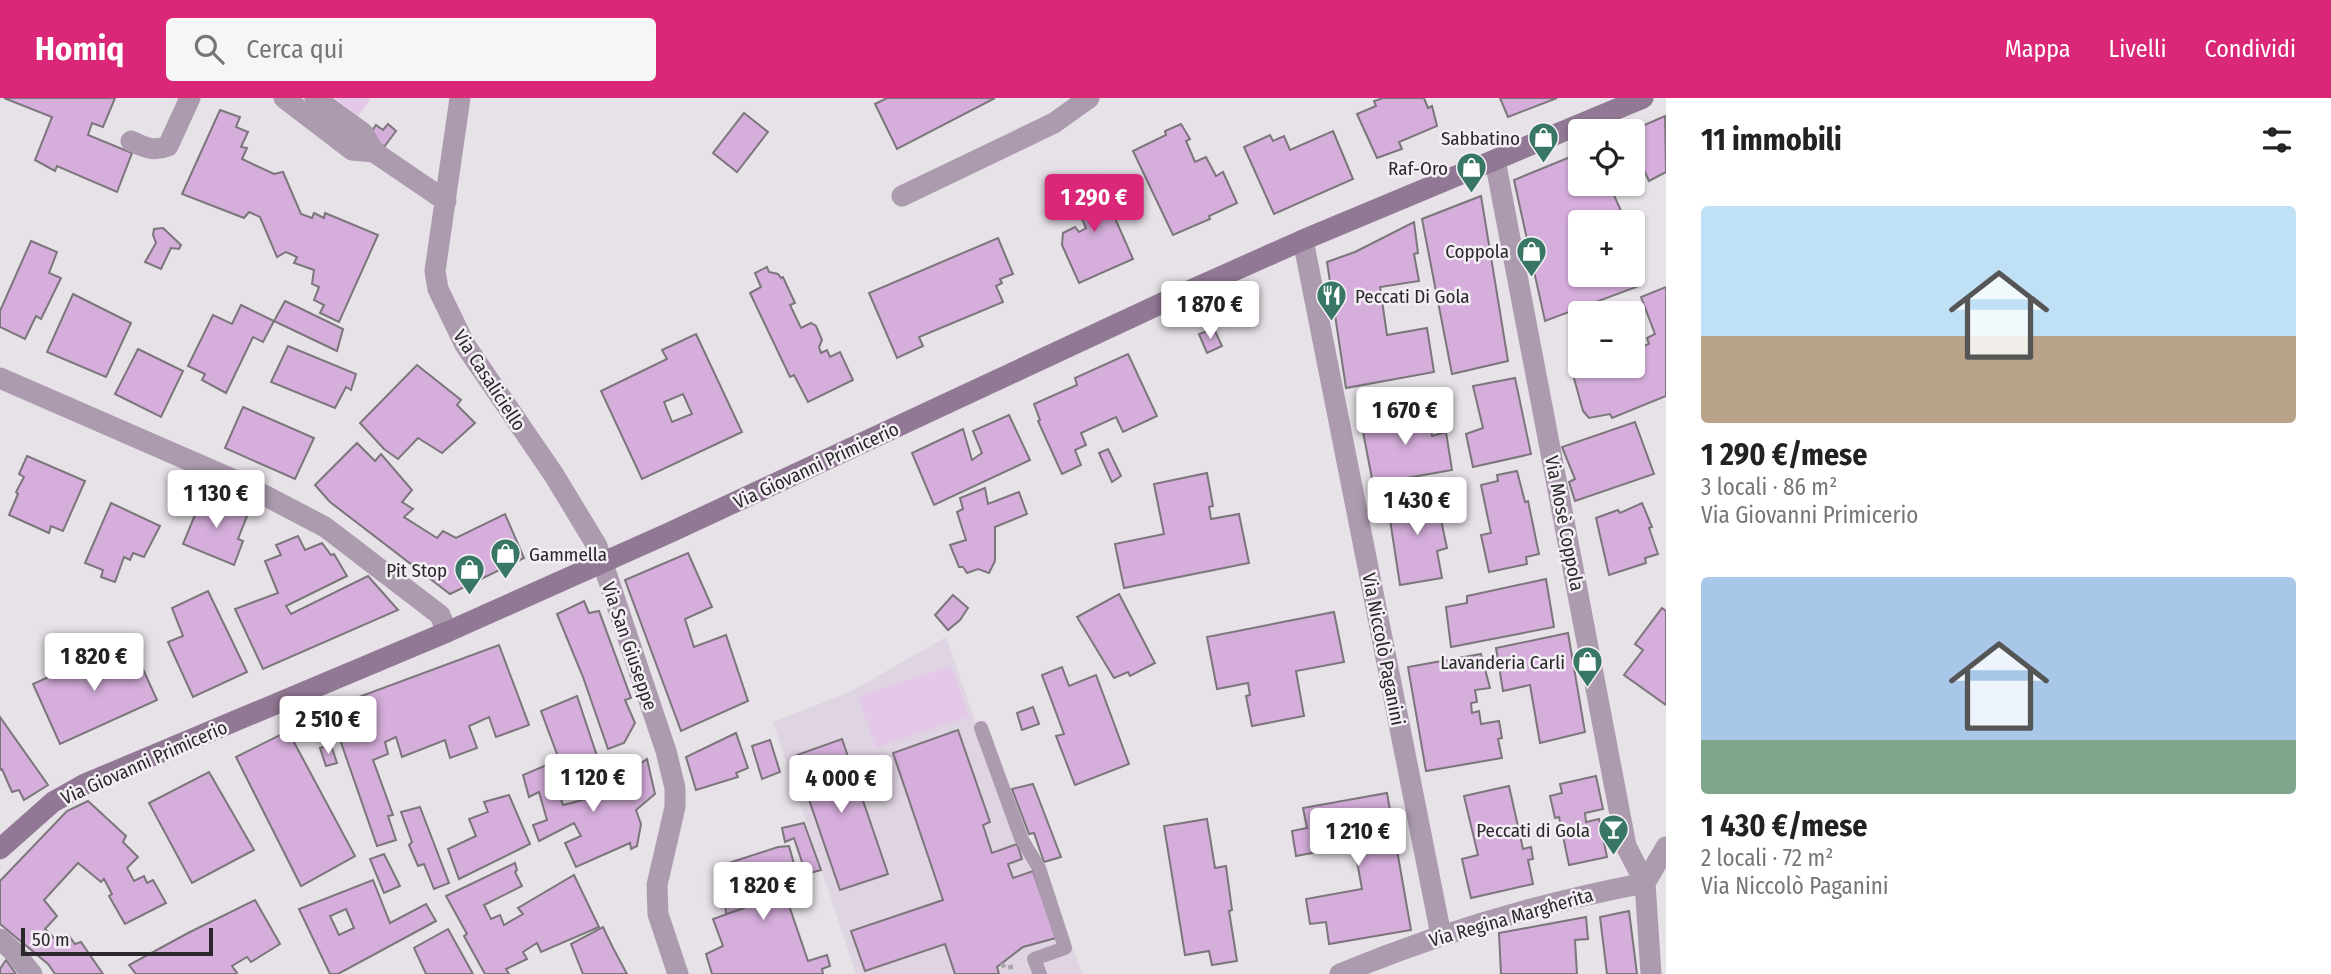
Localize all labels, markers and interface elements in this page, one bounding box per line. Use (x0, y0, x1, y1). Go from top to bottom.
search box (166, 18, 656, 81)
text: Homiq (35, 29, 124, 69)
icon: search (190, 30, 228, 68)
text: Cerca qui (246, 34, 344, 65)
text: Mappa (2005, 35, 2071, 63)
text: Livelli (2109, 35, 2166, 63)
text: Condividi (2204, 35, 2296, 63)
map controls (1568, 119, 1645, 378)
button: locate (1568, 119, 1645, 196)
shop icon: Sabbatino (1526, 121, 1560, 165)
icon: filters (2258, 121, 2296, 159)
text: 11 immobili (1701, 122, 1842, 158)
place label: Sabbatino (1441, 127, 1520, 150)
shop icon: Raf-Oro (1454, 151, 1488, 195)
place label: Raf-Oro (1388, 157, 1448, 180)
pin: 1 290 € (1029, 174, 1159, 234)
text: 1 290 € (1061, 183, 1127, 211)
button: + (1568, 210, 1645, 287)
shop icon: Coppola (1515, 234, 1549, 278)
place label: Coppola (1445, 240, 1509, 263)
icon: home (1936, 252, 2062, 378)
restaurant icon: Peccati Di Gola (1315, 279, 1349, 323)
pin: 1 870 € (1145, 282, 1275, 341)
place label: Peccati Di Gola (1355, 285, 1470, 308)
text: 1 870 € (1177, 290, 1243, 318)
button: − (1568, 301, 1645, 378)
street label: Via Casaliciello (448, 325, 531, 435)
pin: 1 670 € (1340, 388, 1470, 447)
text: 1 670 € (1372, 396, 1438, 424)
street label: Via Giovanni Primicerio (730, 417, 902, 514)
text: 1 290 €/mese (1701, 437, 1867, 473)
street label: Via Mosè Coppola (1540, 453, 1589, 593)
pin: 1 130 € (151, 470, 281, 530)
text: 3 locali · 86 m² (1701, 473, 1837, 501)
pin: 1 430 € (1352, 478, 1482, 537)
text: 1 130 € (184, 479, 248, 507)
text: 1 430 € (1384, 486, 1450, 514)
text: Via Giovanni Primicerio (1701, 501, 1918, 529)
shop icon: Gammella (489, 537, 523, 581)
place label: Gammella (529, 543, 607, 566)
shop icon: Pit Stop (453, 553, 487, 597)
place label: Pit Stop (386, 559, 447, 582)
street label: Via Niccolò Paganini (1357, 571, 1410, 727)
street label: Via San Giuseppe (597, 579, 662, 713)
icon: home (1936, 623, 2062, 749)
pin: 1 820 € (29, 634, 159, 693)
text: 1 820 € (61, 642, 127, 670)
shop icon: Lavanderia Carli (1571, 645, 1605, 689)
place label: Lavanderia Carli (1440, 651, 1565, 674)
pin: 2 510 € (263, 696, 393, 756)
text: 2 510 € (296, 705, 360, 733)
street label: Via Giovanni Primicerio (58, 715, 231, 809)
pin: 1 120 € (528, 754, 658, 814)
pin: 4 000 € (776, 756, 906, 815)
text: 1 120 € (561, 763, 625, 791)
text: 4 000 € (805, 764, 877, 792)
pin: 1 210 € (1293, 808, 1423, 868)
text: 1 430 €/mese (1701, 808, 1868, 844)
bar icon: Peccati di Gola (1596, 813, 1630, 857)
text: 1 210 € (1326, 817, 1390, 845)
place label: Peccati di Gola (1476, 819, 1590, 842)
text: 2 locali · 72 m² (1701, 844, 1833, 872)
pin: 1 820 € (698, 862, 828, 922)
text: 1 820 € (730, 871, 796, 899)
text: Via Niccolò Paganini (1701, 872, 1889, 900)
street label: Via Regina Margherita (1426, 883, 1596, 952)
scale bar (21, 925, 214, 957)
text: 50 m (32, 928, 70, 951)

